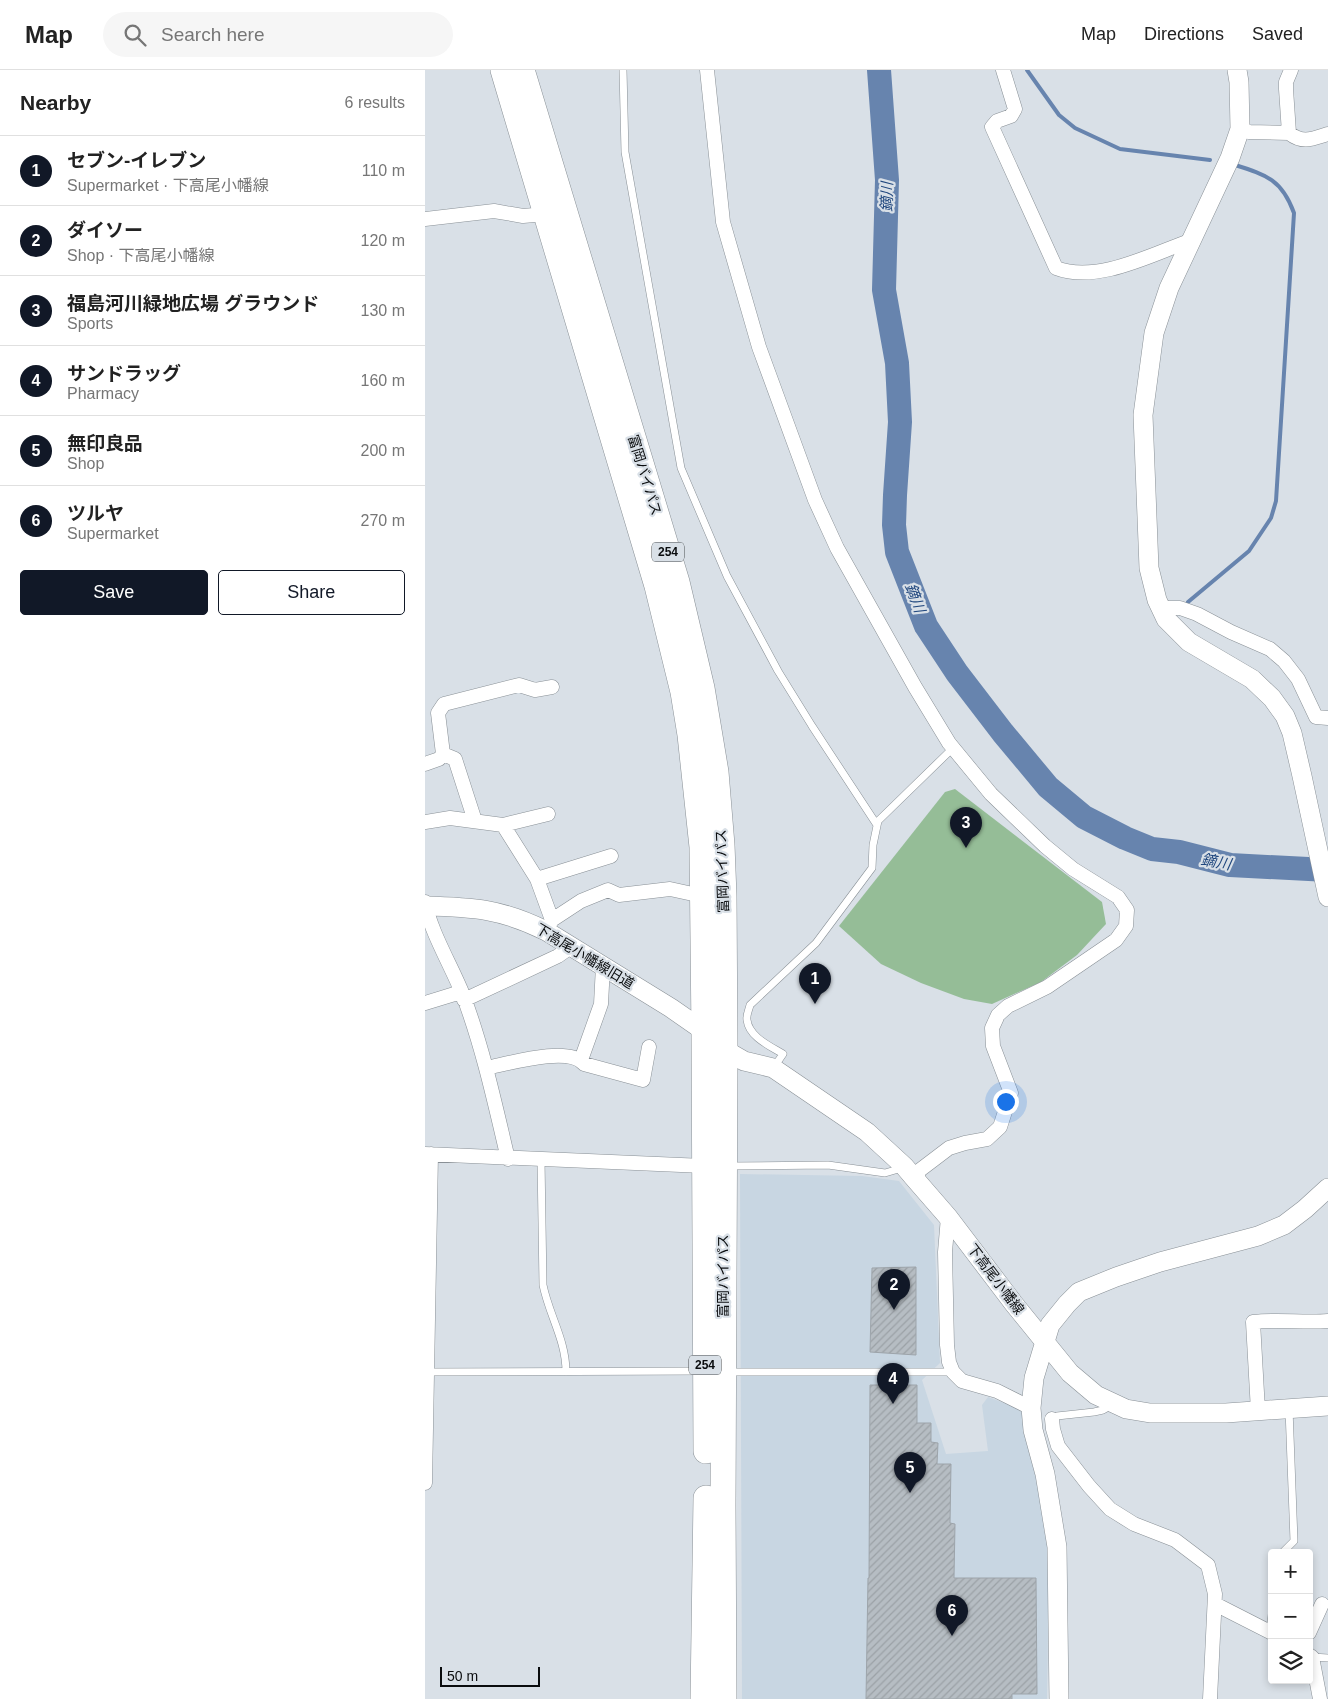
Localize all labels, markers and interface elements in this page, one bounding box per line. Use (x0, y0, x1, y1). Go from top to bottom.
search box (103, 12, 453, 57)
text: Map (25, 21, 73, 48)
icon: search (121, 21, 149, 49)
text: Search here (161, 24, 265, 45)
text: Map (1081, 24, 1116, 44)
text: Directions (1144, 24, 1224, 44)
text: Saved (1252, 24, 1303, 44)
text: Nearby (20, 91, 91, 114)
text: 6 results (345, 94, 405, 111)
text: セブン-イレブン (67, 150, 206, 171)
text: 1 (32, 162, 40, 179)
text: 110 m (362, 162, 405, 179)
text: Supermarket · 下高尾小幡線 (67, 177, 269, 194)
water label: 鏑川 (878, 180, 895, 212)
text: ダイソー (67, 220, 143, 241)
text: 2 (32, 232, 40, 249)
text: 120 m (361, 232, 405, 249)
text: Shop · 下高尾小幡線 (67, 247, 215, 264)
text: 福島河川緑地広場 グラウンド (67, 293, 319, 314)
text: 3 (32, 302, 40, 319)
text: 130 m (361, 302, 405, 319)
text: Sports (67, 315, 113, 332)
text: サンドラッグ (67, 363, 181, 384)
text: 4 (32, 372, 40, 389)
text: 160 m (361, 372, 405, 389)
text: Pharmacy (67, 385, 139, 402)
text: 無印良品 (67, 433, 143, 454)
street label: 富岡バイパス (625, 433, 665, 517)
text: 5 (32, 442, 40, 459)
text: 200 m (361, 442, 405, 459)
text: Shop (67, 455, 104, 472)
text: ツルヤ (67, 503, 124, 524)
text: 6 (32, 512, 40, 529)
text: 270 m (361, 512, 405, 529)
text: Supermarket (67, 525, 159, 542)
road number: 254 (652, 542, 684, 562)
button: Save (20, 570, 208, 615)
button: Share (218, 570, 405, 615)
water label: 鏑川 (902, 581, 929, 617)
pin: 3 (950, 807, 982, 848)
street label: 富岡バイパス (713, 829, 731, 913)
water label: 鏑川 (1200, 851, 1234, 873)
street label: 下高尾小幡線旧道 (533, 920, 637, 992)
pin: 1 (799, 963, 831, 1004)
your location (993, 1089, 1019, 1115)
street label: 富岡バイパス (715, 1234, 731, 1318)
street label: 下高尾小幡線 (964, 1241, 1028, 1317)
pin: 2 (878, 1269, 910, 1310)
road number: 254 (689, 1356, 721, 1374)
pin: 4 (877, 1363, 909, 1404)
pin: 5 (894, 1452, 926, 1493)
map controls (1268, 1549, 1313, 1684)
button: + (1268, 1549, 1313, 1594)
button: − (1268, 1594, 1313, 1639)
pin: 6 (936, 1595, 968, 1636)
button: layers (1268, 1639, 1313, 1684)
scale bar (440, 1664, 540, 1687)
text: 50 m (447, 1668, 478, 1684)

